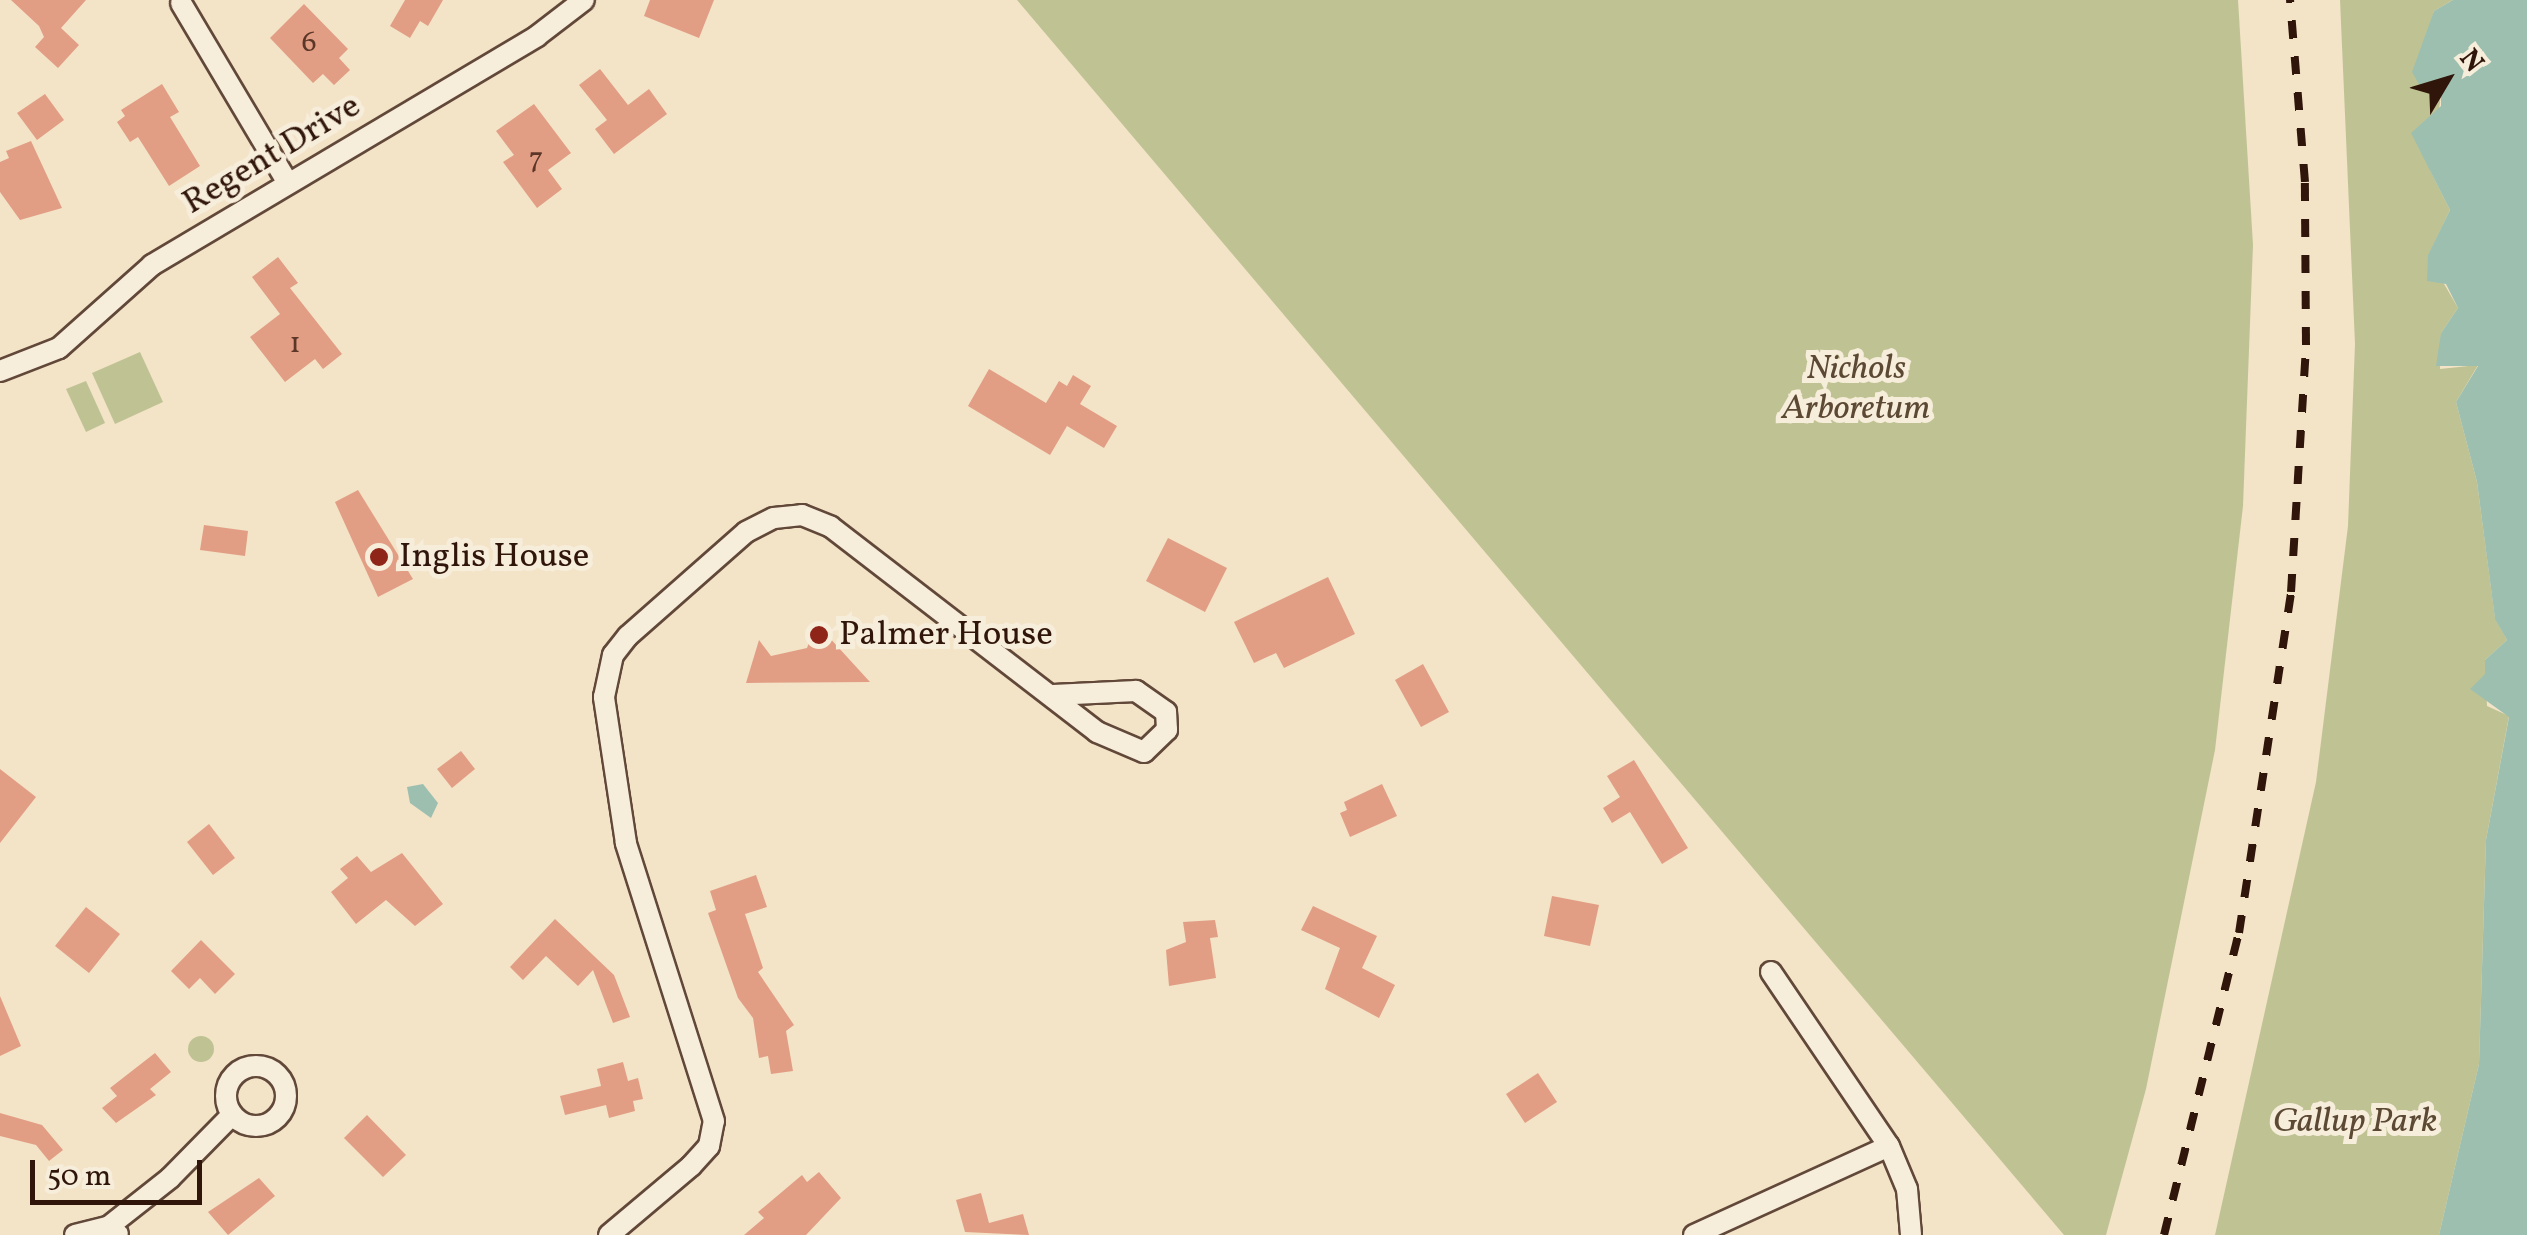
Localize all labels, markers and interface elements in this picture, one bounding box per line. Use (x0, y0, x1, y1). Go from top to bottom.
house number: 6 (301, 25, 317, 61)
north arrow (2397, 30, 2497, 130)
text: N (2449, 41, 2493, 81)
street label: Regent Drive (175, 86, 369, 224)
house number: 7 (529, 141, 543, 177)
house number: 1 (289, 326, 301, 362)
park label: Nichols Arboretum (1782, 348, 1930, 430)
place label: Inglis House (399, 536, 589, 578)
marker: Inglis House (368, 546, 390, 568)
place label: Palmer House (839, 614, 1053, 656)
marker: Palmer House (808, 624, 830, 646)
park label: Gallup Park (2273, 1101, 2437, 1143)
scale bar (35, 1140, 208, 1202)
text: 50 m (47, 1156, 111, 1198)

